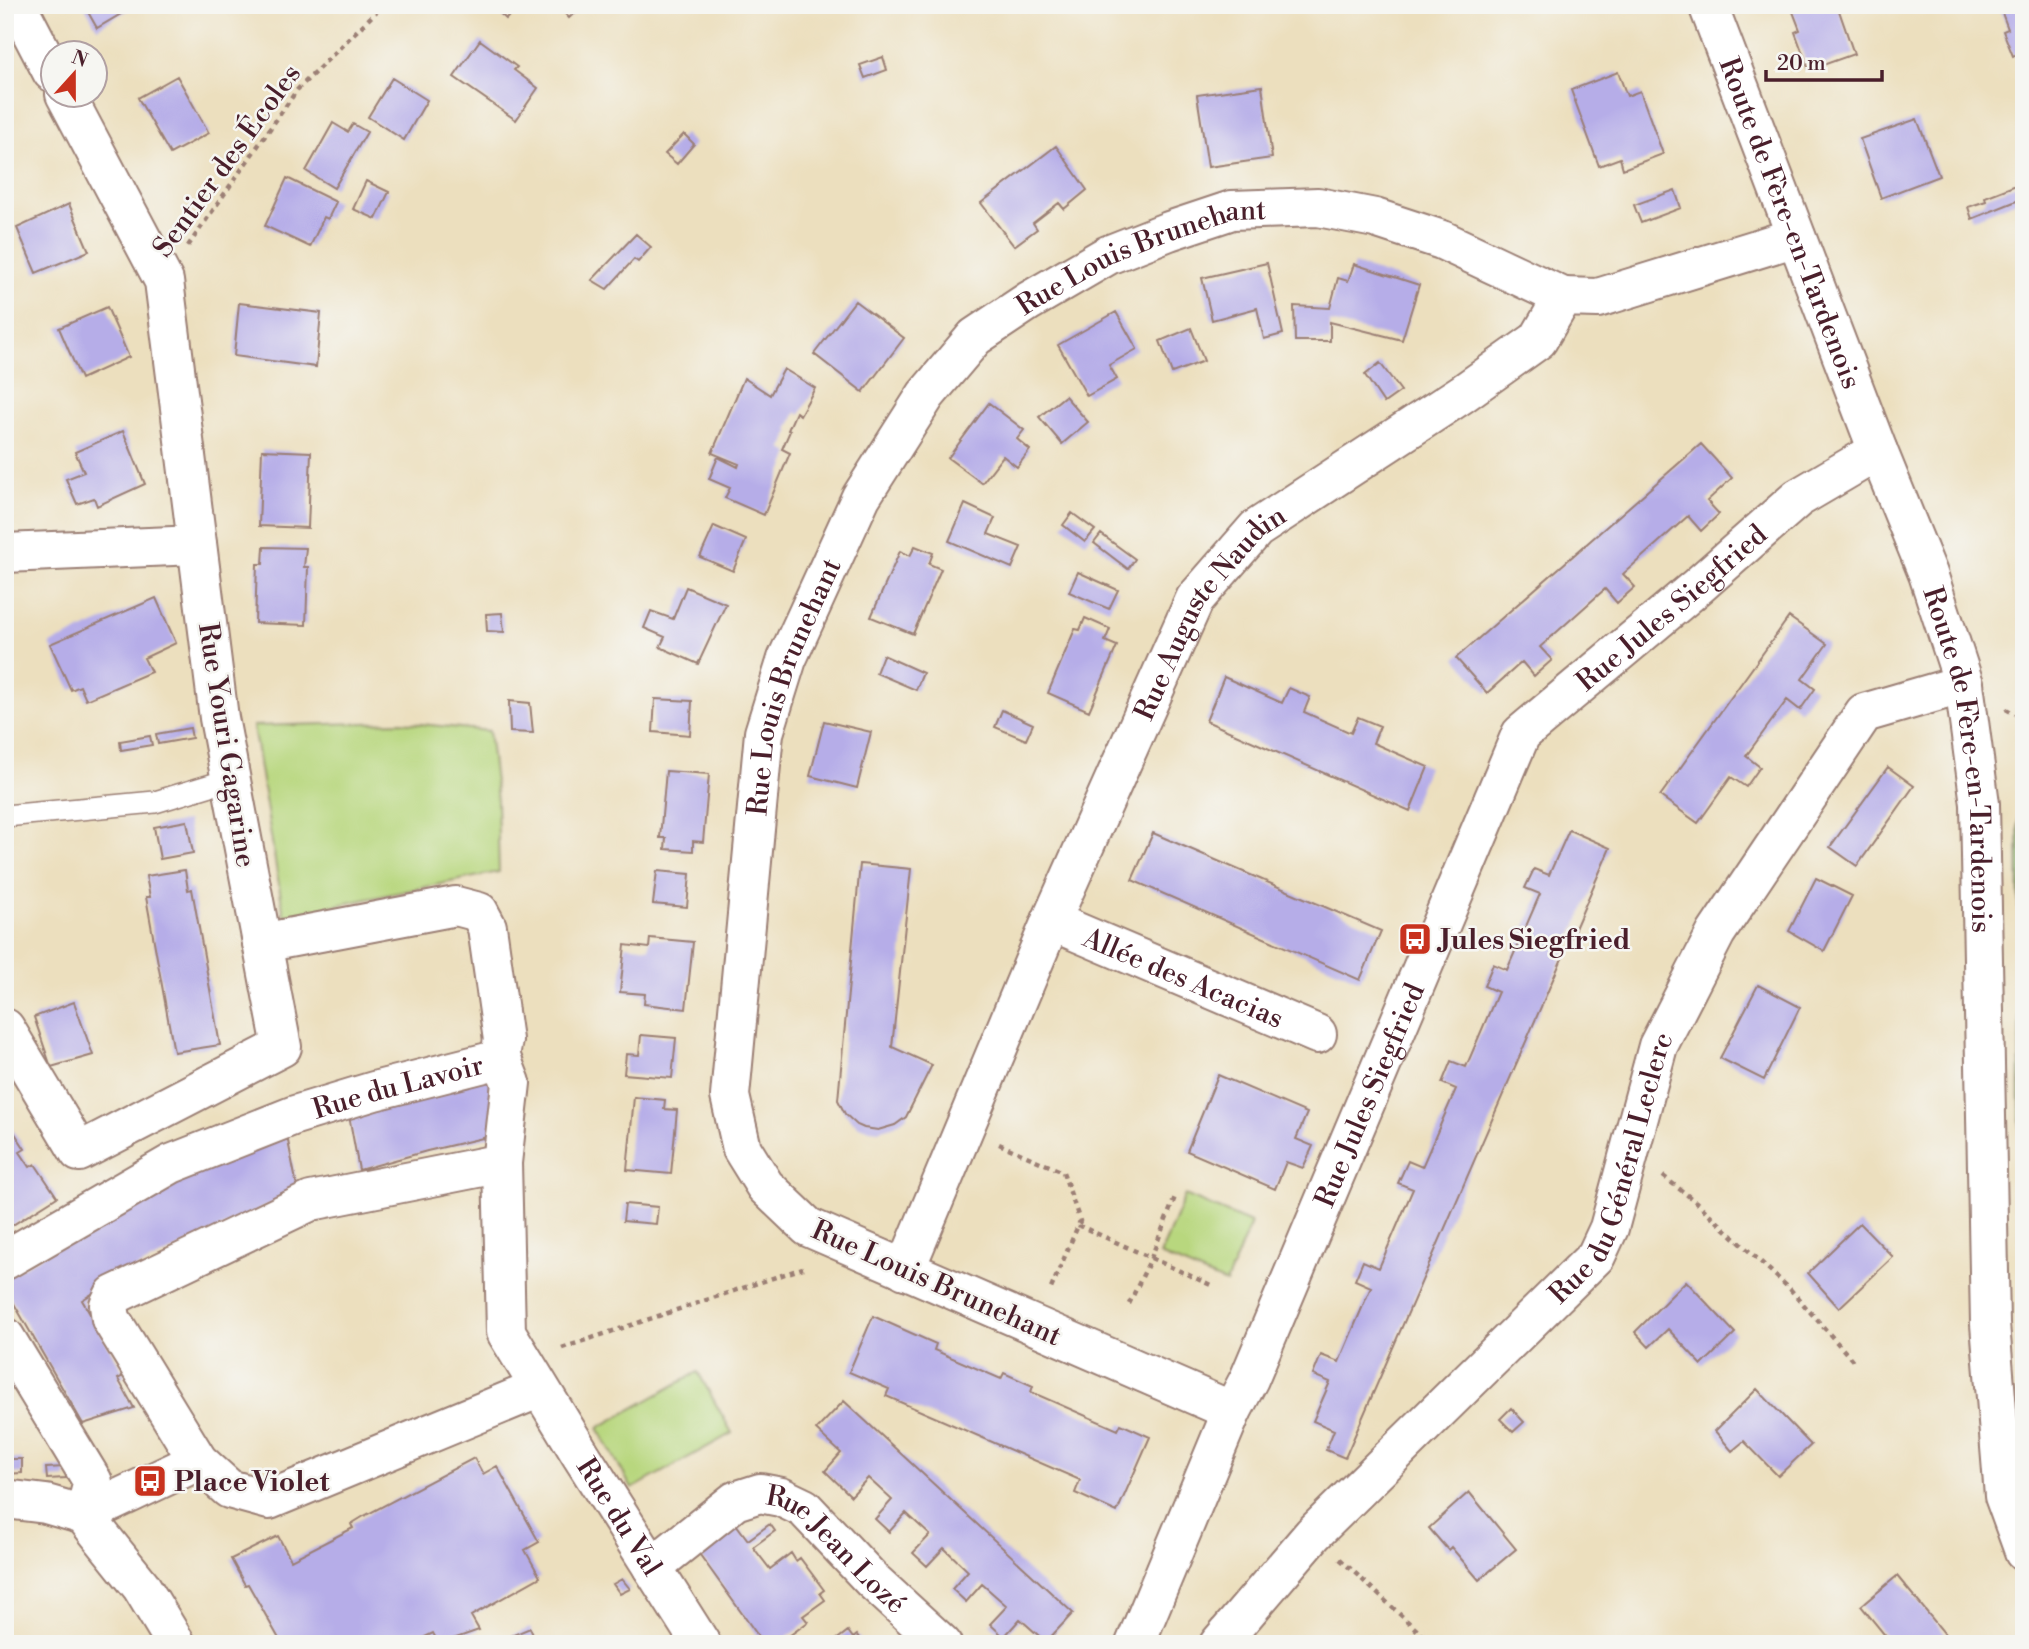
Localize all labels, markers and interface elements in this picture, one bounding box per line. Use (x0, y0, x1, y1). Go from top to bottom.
north arrow (38, 38, 108, 108)
scale bar (1766, 38, 1882, 82)
text: N (68, 45, 91, 73)
text: 20 m (1777, 51, 1826, 77)
street label: Route de Fère-en-Tardenois (1711, 53, 1869, 394)
street label: Sentier des Écoles (144, 56, 309, 264)
street label: Rue Louis Brunehant (1010, 193, 1267, 324)
street label: Rue Auguste Naudin (1127, 498, 1293, 726)
street label: Rue Jules Siegfried (1569, 517, 1775, 700)
street label: Rue Louis Brunehant (740, 553, 850, 817)
street label: Route de Fère-en-Tardenois (1914, 582, 1998, 933)
street label: Rue Youri Gagarine (190, 620, 263, 870)
street label: Allée des Acacias (1076, 920, 1289, 1037)
bus stop icon: Jules Siegfried (1396, 920, 1434, 958)
place label: Jules Siegfried (1436, 923, 1631, 958)
street label: Rue Jules Siegfried (1308, 978, 1433, 1213)
street label: Rue du Général Leclerc (1542, 1026, 1681, 1312)
street label: Rue du Lavoir (309, 1048, 487, 1128)
street label: Rue Louis Brunehant (806, 1213, 1067, 1354)
street label: Rue du Val (568, 1452, 669, 1583)
bus stop icon: Place Violet (131, 1462, 169, 1500)
place label: Place Violet (174, 1465, 330, 1500)
street label: Rue Jean Lozé (763, 1479, 913, 1622)

